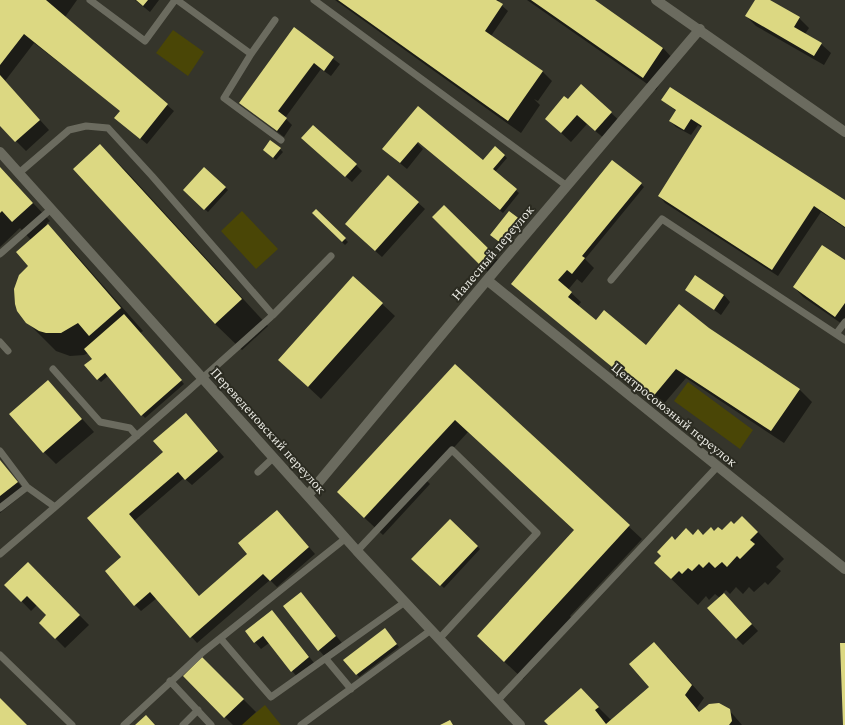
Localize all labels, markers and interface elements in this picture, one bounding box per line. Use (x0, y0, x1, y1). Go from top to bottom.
street label: Налесный переулок (447, 201, 539, 305)
street label: Центросоюзный переулок (607, 358, 741, 472)
street label: Переведеновский переулок (205, 363, 331, 499)

